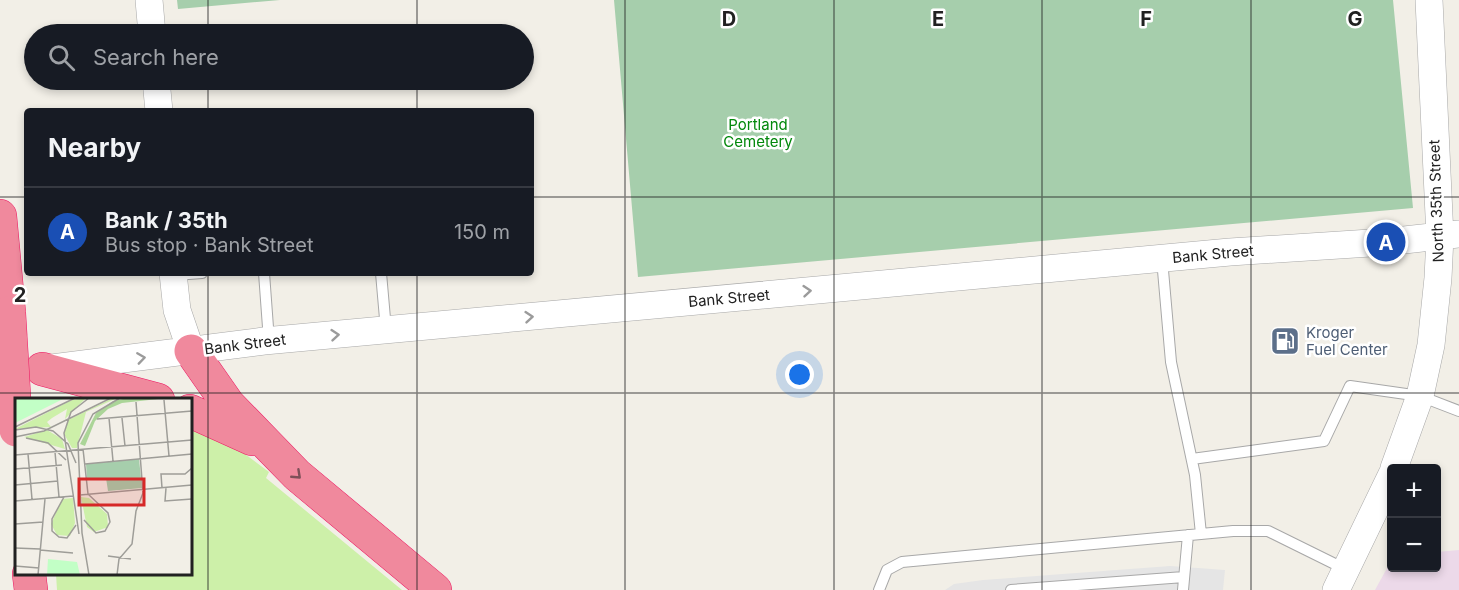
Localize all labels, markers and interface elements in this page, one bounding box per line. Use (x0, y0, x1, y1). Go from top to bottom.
text: D (722, 7, 736, 31)
text: E (932, 7, 944, 31)
text: F (1140, 7, 1152, 31)
text: G (1347, 7, 1363, 31)
search box (24, 24, 534, 90)
icon: search (45, 41, 78, 74)
text: Search here (93, 44, 219, 70)
park label: Portland Cemetery (723, 115, 793, 151)
text: Nearby (48, 132, 141, 163)
street label: North 35th Street (1424, 139, 1448, 263)
text: Bank / 35th (105, 207, 228, 233)
text: A (60, 220, 75, 244)
text: 150 m (454, 220, 510, 244)
pin: A (1366, 220, 1406, 264)
text: Bus stop · Bank Street (105, 233, 313, 257)
street label: Bank Street (1171, 241, 1255, 267)
text: 2 (14, 283, 26, 307)
street label: Bank Street (687, 285, 771, 311)
one-way arrow (802, 285, 811, 298)
one-way arrow (524, 311, 533, 324)
place label: Kroger Fuel Center (1306, 323, 1388, 359)
fuel station icon: Kroger Fuel Center (1269, 325, 1301, 357)
one-way arrow (330, 329, 339, 342)
street label: Bank Street (203, 330, 287, 358)
one-way arrow (136, 352, 146, 364)
your location (785, 360, 814, 389)
inset map (15, 398, 192, 575)
map controls (1387, 464, 1441, 572)
button: + (1387, 464, 1441, 518)
one-way arrow (290, 467, 301, 478)
button: − (1387, 518, 1441, 572)

